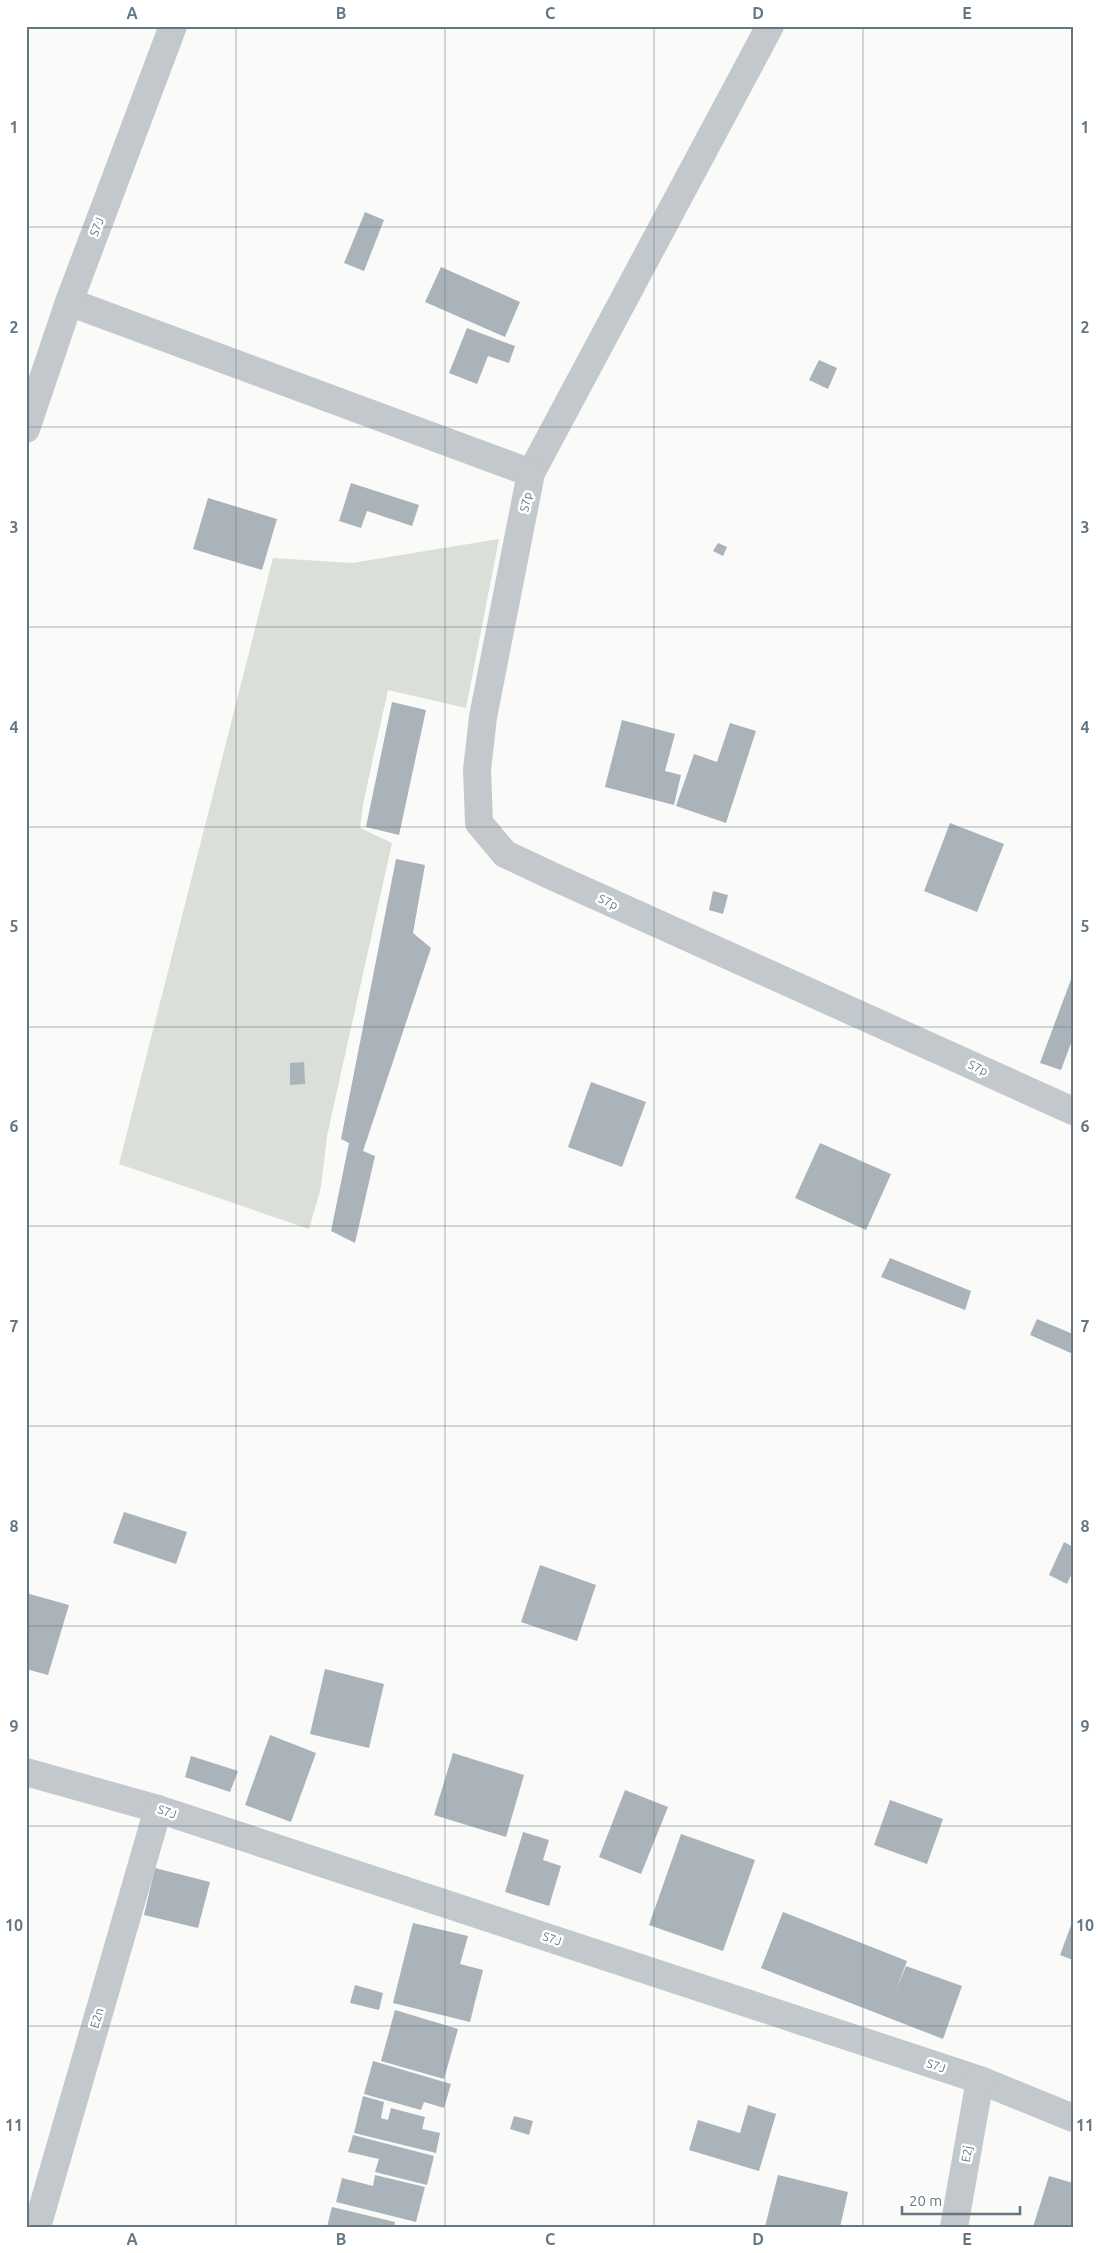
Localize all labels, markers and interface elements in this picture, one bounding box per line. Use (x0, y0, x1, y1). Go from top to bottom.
text: A (126, 4, 138, 22)
text: B (336, 4, 346, 22)
text: C (545, 4, 555, 22)
text: D (752, 4, 764, 22)
text: E (962, 4, 972, 22)
text: 1 (9, 118, 19, 136)
text: 1 (1080, 118, 1090, 136)
street label: S7J (87, 216, 106, 238)
text: 2 (9, 318, 19, 336)
text: 2 (1080, 318, 1090, 336)
street label: S7p (517, 491, 534, 513)
text: 3 (9, 518, 19, 536)
text: 3 (1080, 518, 1090, 536)
text: 4 (9, 718, 19, 736)
text: 4 (1080, 718, 1090, 736)
street label: S7p (596, 892, 620, 912)
text: 5 (9, 917, 19, 935)
text: 5 (1080, 917, 1090, 935)
street label: S7p (966, 1058, 990, 1078)
text: 6 (9, 1117, 19, 1135)
text: 6 (1080, 1117, 1090, 1135)
text: 7 (9, 1317, 19, 1335)
text: 7 (1080, 1317, 1090, 1335)
text: 8 (9, 1517, 19, 1535)
text: 8 (1080, 1517, 1090, 1535)
text: 9 (9, 1717, 19, 1735)
text: 9 (1080, 1717, 1090, 1735)
street label: S7J (156, 1802, 178, 1821)
text: 10 (5, 1916, 23, 1934)
text: 10 (1076, 1916, 1094, 1934)
street label: S7J (541, 1929, 563, 1948)
street label: E2n (87, 2006, 106, 2029)
street label: S7J (925, 2056, 947, 2075)
text: 11 (5, 2116, 23, 2134)
text: 11 (1076, 2116, 1094, 2134)
street label: E2j (959, 2145, 974, 2163)
scale bar (902, 2183, 1019, 2215)
text: 20 m (909, 2192, 942, 2209)
text: A (126, 2230, 138, 2248)
text: B (336, 2230, 346, 2248)
text: C (545, 2230, 555, 2248)
text: D (752, 2230, 764, 2248)
text: E (962, 2230, 972, 2248)

